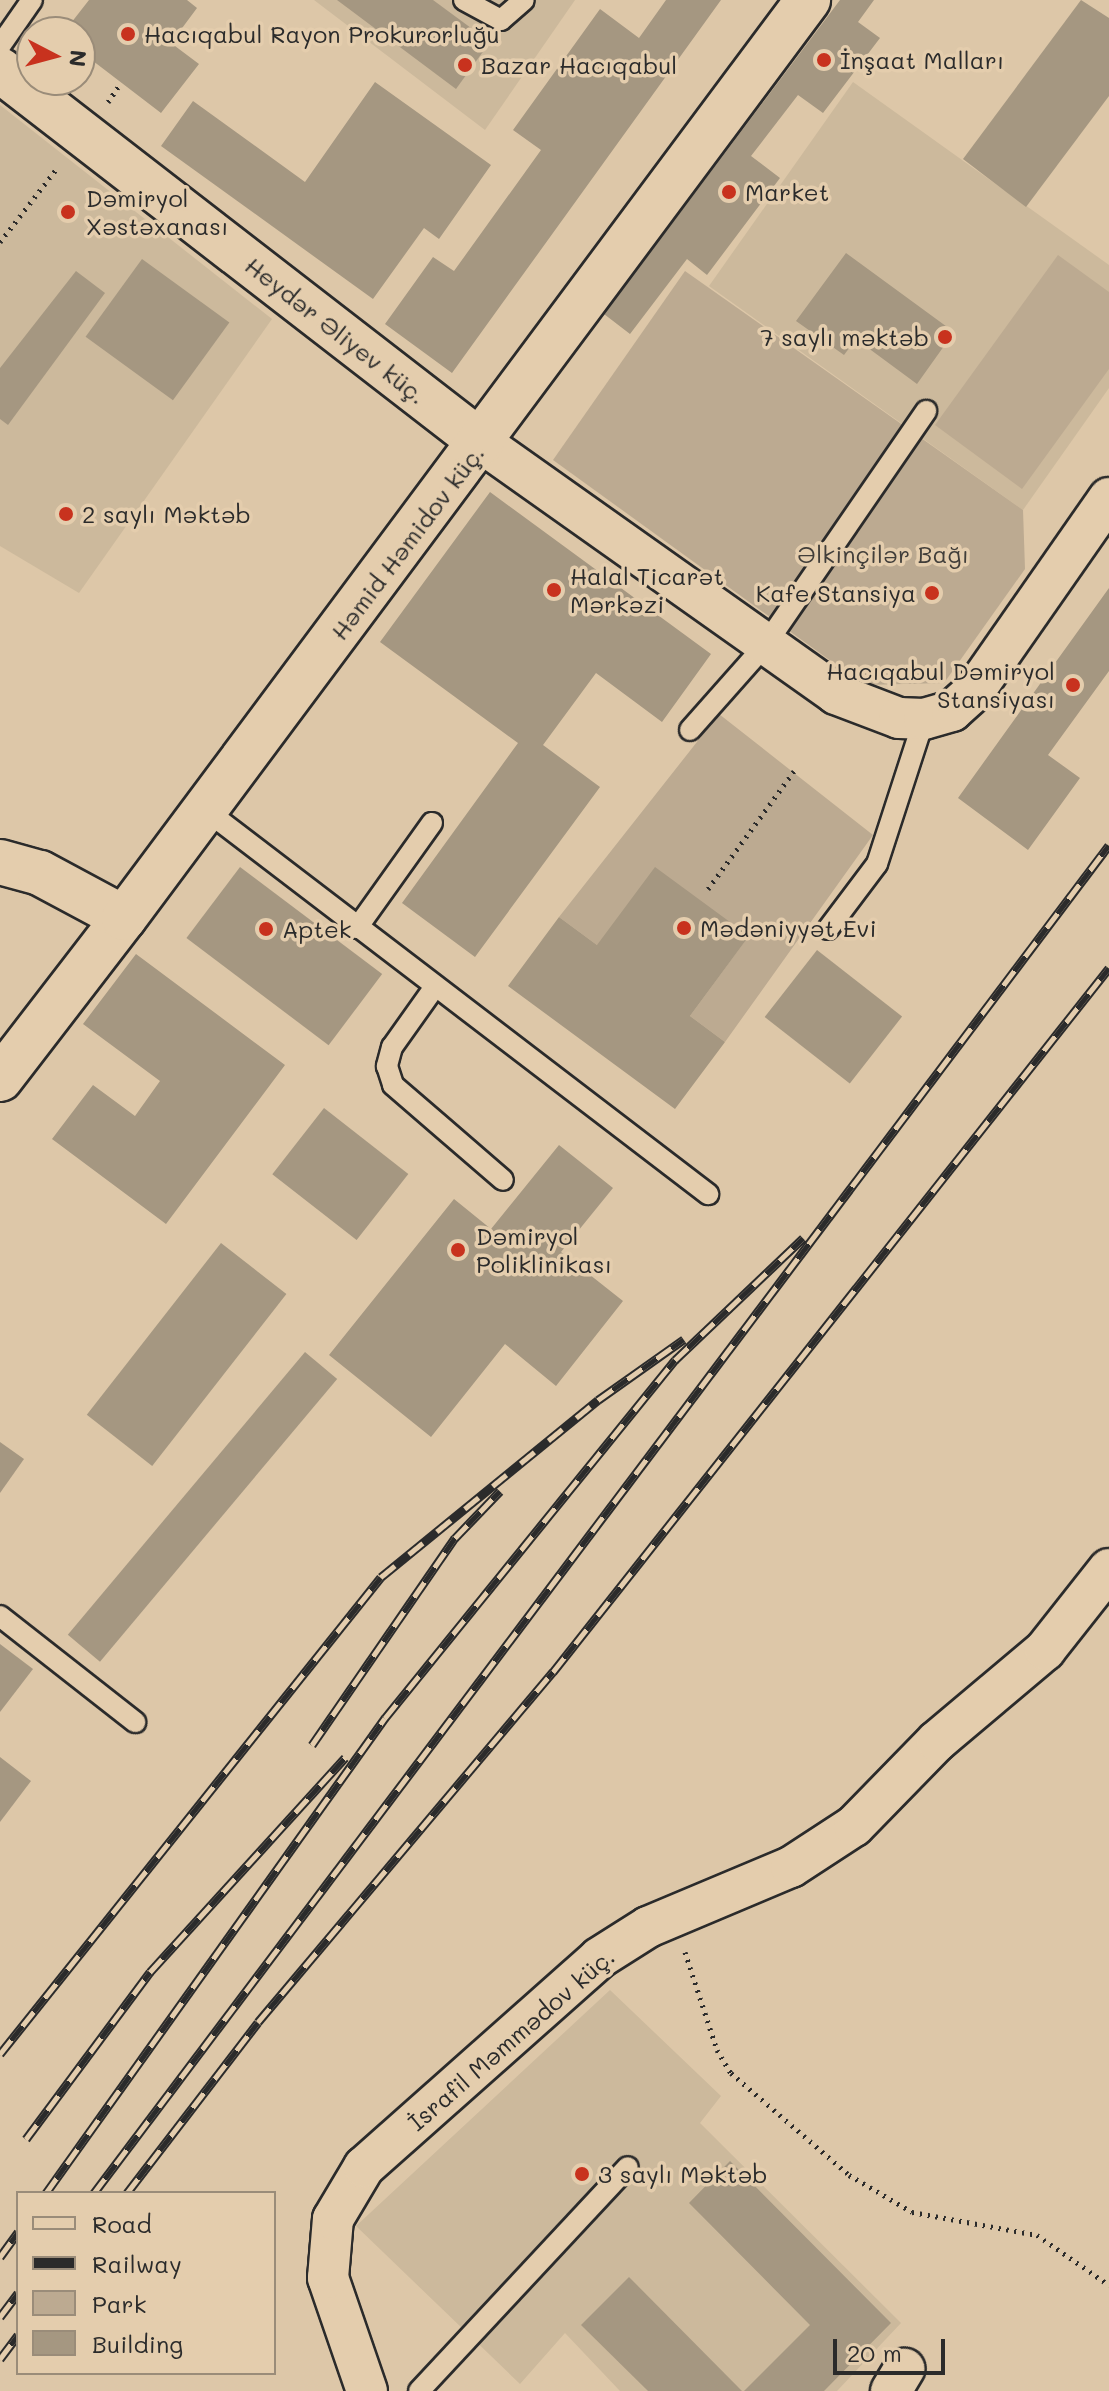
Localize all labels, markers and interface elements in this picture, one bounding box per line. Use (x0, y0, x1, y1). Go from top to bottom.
north arrow (16, 16, 96, 96)
place label: Hacıqabul Rayon Prokurorluğu (144, 20, 500, 48)
marker: Hacıqabul Rayon Prokurorluğu (119, 25, 137, 43)
place label: İnşaat Malları (840, 46, 1004, 74)
text: N (63, 49, 94, 68)
place label: Bazar Hacıqabul (481, 51, 677, 79)
marker: İnşaat Malları (815, 51, 833, 69)
marker: Bazar Hacıqabul (456, 56, 474, 74)
place label: Market (745, 178, 829, 206)
marker: Market (720, 183, 738, 201)
place label: Dəmiryol Xəstəxanası (86, 184, 228, 240)
marker: Dəmiryol Xəstəxanası (57, 201, 79, 223)
street label: Heydər Əliyev küç. (240, 250, 432, 410)
place label: 7 saylı məktəb (760, 323, 929, 351)
marker: 7 saylı məktəb (936, 328, 954, 346)
street label: Həmid Həmidov küç. (324, 439, 490, 645)
place label: 2 saylı Məktəb (82, 500, 251, 528)
marker: 2 saylı Məktəb (57, 505, 75, 523)
park label: Əlkinçilər Bağı (797, 540, 969, 568)
place label: Halal Ticarət Mərkəzi (570, 562, 724, 618)
place label: Kafe Stansiya (756, 579, 916, 607)
marker: Halal Ticarət Mərkəzi (545, 581, 563, 599)
marker: Kafe Stansiya (923, 584, 941, 602)
place label: Hacıqabul Dəmiryol Stansiyası (826, 657, 1055, 713)
marker: Hacıqabul Dəmiryol Stansiyası (1062, 674, 1084, 696)
place label: Mədəniyyət Evi (700, 914, 877, 942)
place label: Aptek (282, 915, 352, 943)
marker: Mədəniyyət Evi (675, 919, 693, 937)
marker: Aptek (257, 920, 275, 938)
place label: Dəmiryol Poliklinikası (476, 1222, 612, 1278)
marker: Dəmiryol Poliklinikası (447, 1239, 469, 1261)
street label: İsrafil Məmmədov küç. (402, 1942, 620, 2136)
place label: 3 saylı Məktəb (598, 2160, 768, 2188)
marker: 3 saylı Məktəb (573, 2165, 591, 2183)
legend (16, 2191, 276, 2375)
text: Road (92, 2208, 152, 2239)
text: Railway (92, 2248, 182, 2279)
text: Park (92, 2288, 146, 2319)
scale bar (837, 2323, 949, 2373)
text: Building (92, 2328, 183, 2359)
text: 20 m (847, 2337, 902, 2368)

